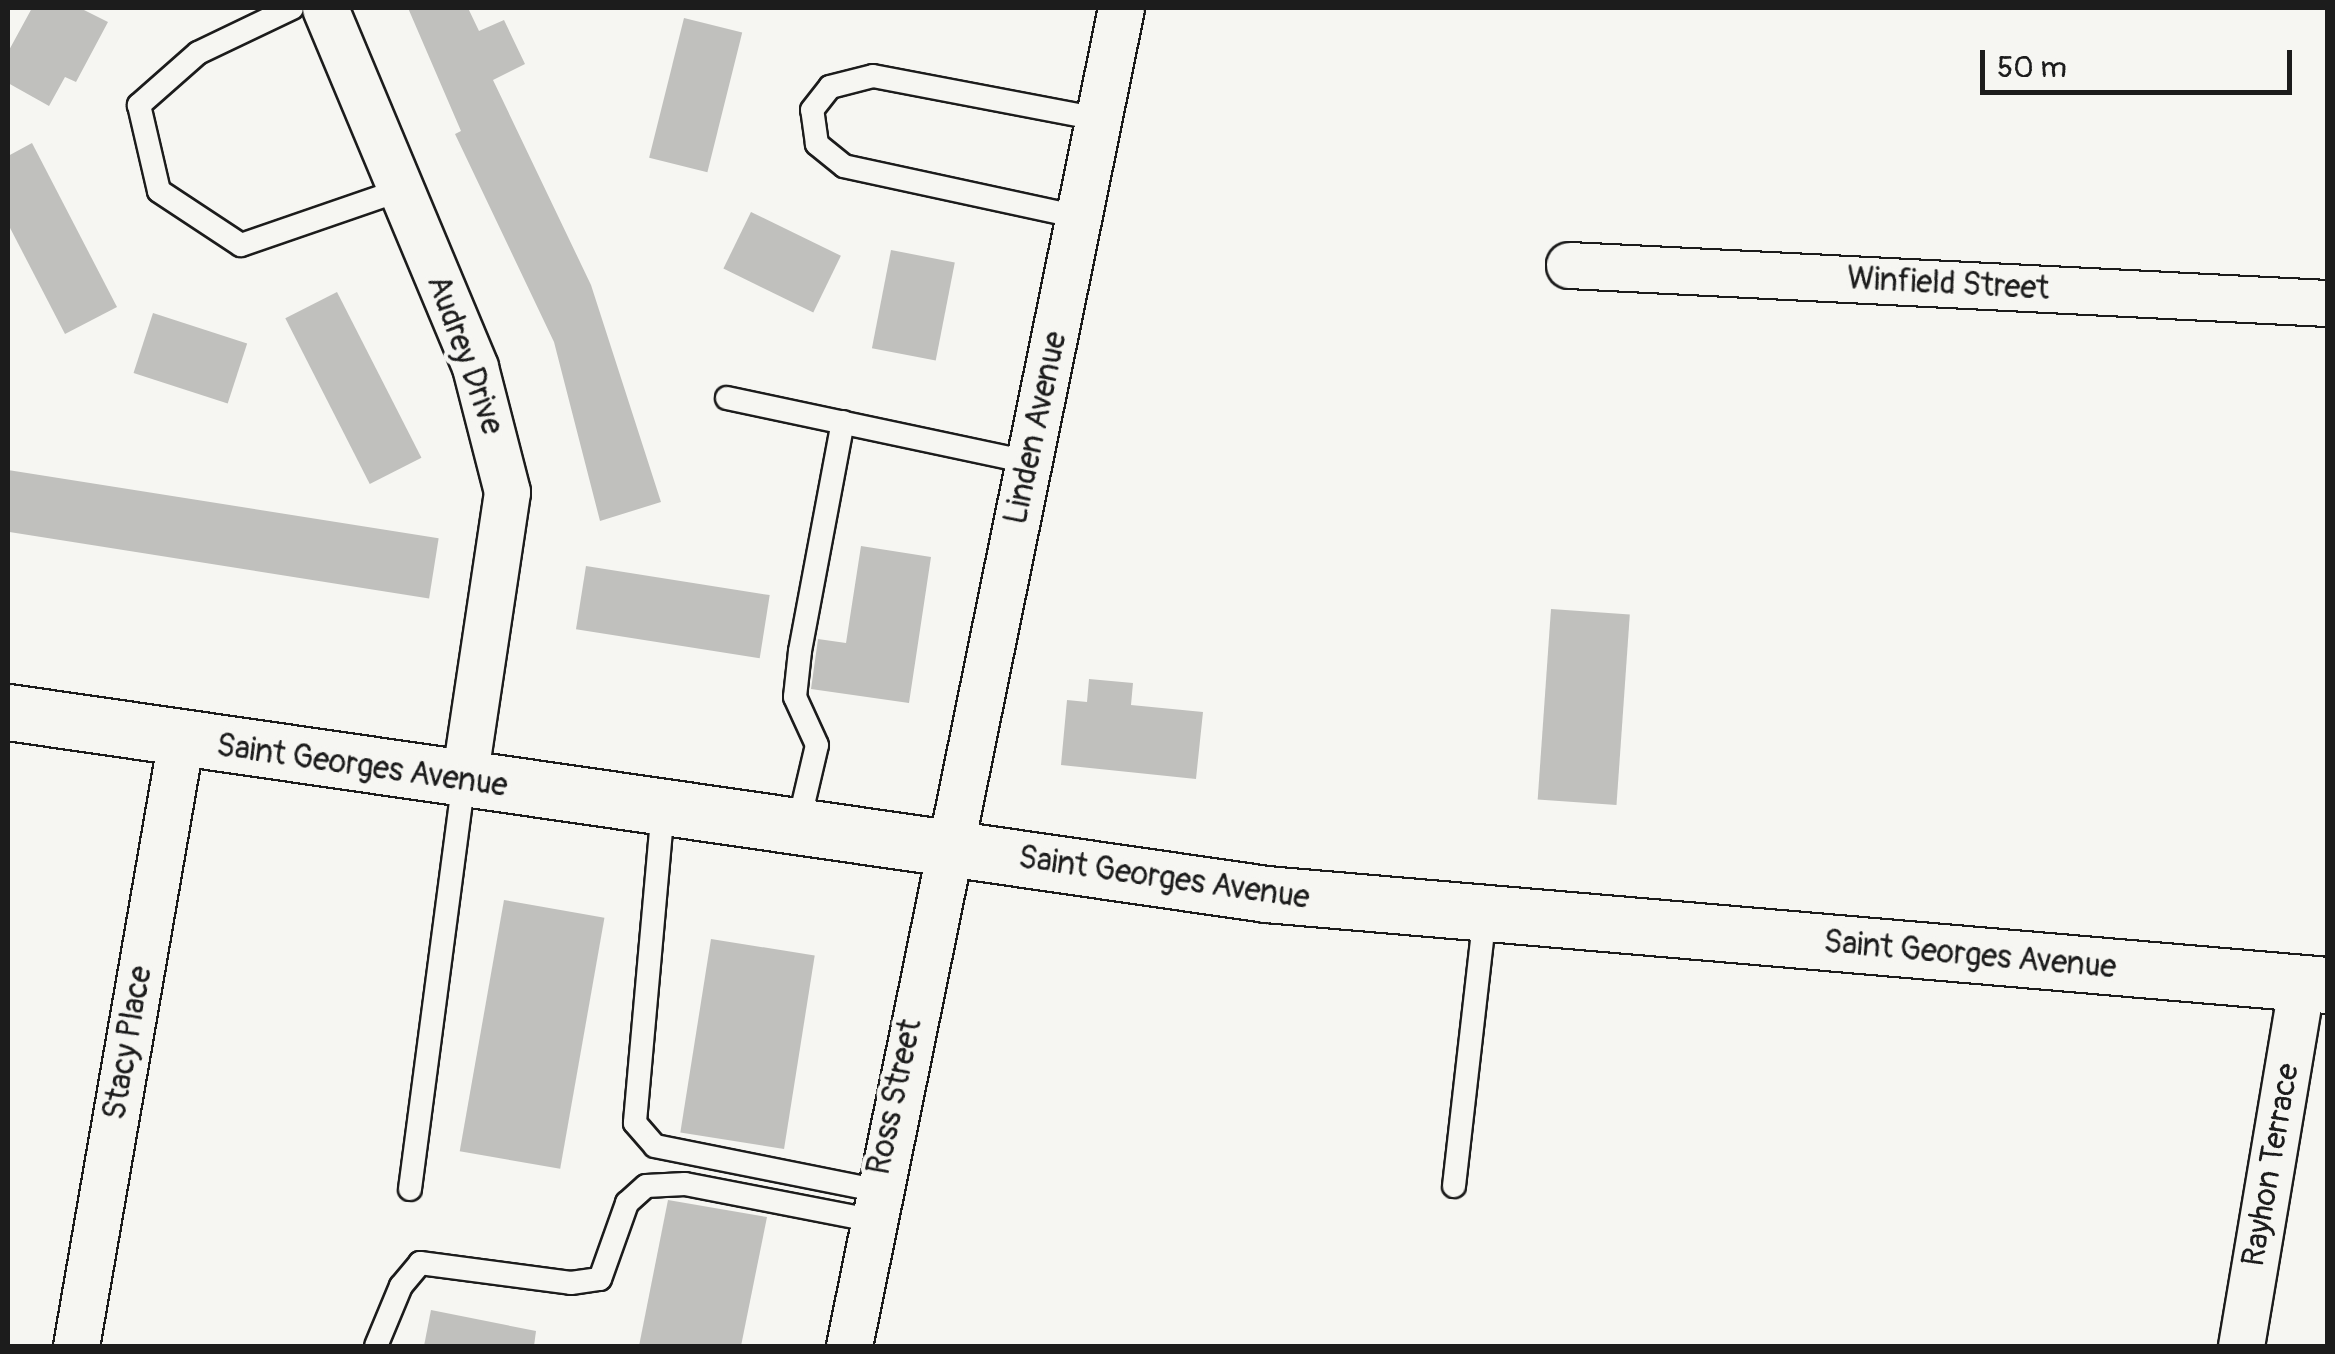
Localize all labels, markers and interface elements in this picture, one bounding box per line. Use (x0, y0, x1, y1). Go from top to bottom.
scale bar (1985, 30, 2298, 92)
text: 50 m (1997, 49, 2067, 86)
street label: Winfield Street (1846, 260, 2050, 308)
street label: Audrey Drive (418, 270, 512, 440)
street label: Linden Avenue (997, 328, 1075, 528)
street label: Saint Georges Avenue (214, 727, 510, 805)
street label: Saint Georges Avenue (1016, 839, 1312, 917)
street label: Saint Georges Avenue (1822, 923, 2118, 987)
street label: Stacy Place (96, 963, 160, 1123)
street label: Ross Street (860, 1016, 930, 1178)
street label: Rayhon Terrace (2234, 1061, 2308, 1269)

